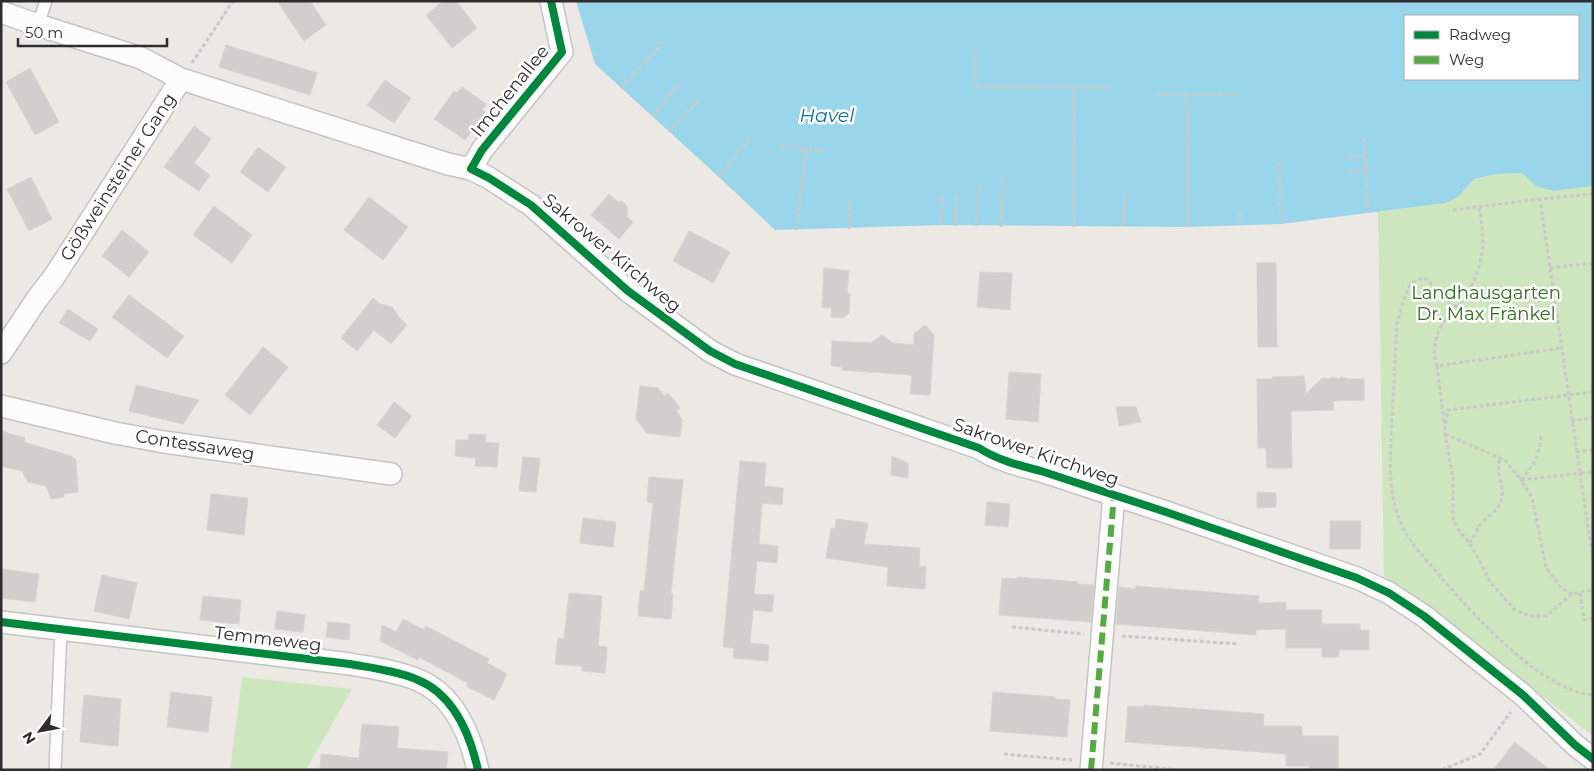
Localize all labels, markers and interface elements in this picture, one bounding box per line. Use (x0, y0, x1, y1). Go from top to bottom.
scale bar (18, 15, 166, 47)
legend (1404, 15, 1579, 80)
text: 50 m (25, 23, 63, 42)
text: Radweg (1449, 25, 1511, 44)
street label: Imchenallee (466, 41, 554, 141)
text: Weg (1449, 50, 1484, 69)
street label: Gößweinsteiner Gang (55, 89, 181, 265)
water label: Havel (800, 104, 855, 127)
street label: Sakrower Kirchweg (538, 189, 686, 317)
park label: Landhausgarten Dr. Max Fränkel (1411, 282, 1561, 325)
street label: Sakrower Kirchweg (950, 413, 1122, 491)
street label: Contessaweg (134, 425, 256, 465)
street label: Temmeweg (213, 622, 323, 656)
north arrow (15, 706, 65, 756)
text: N (18, 728, 40, 747)

